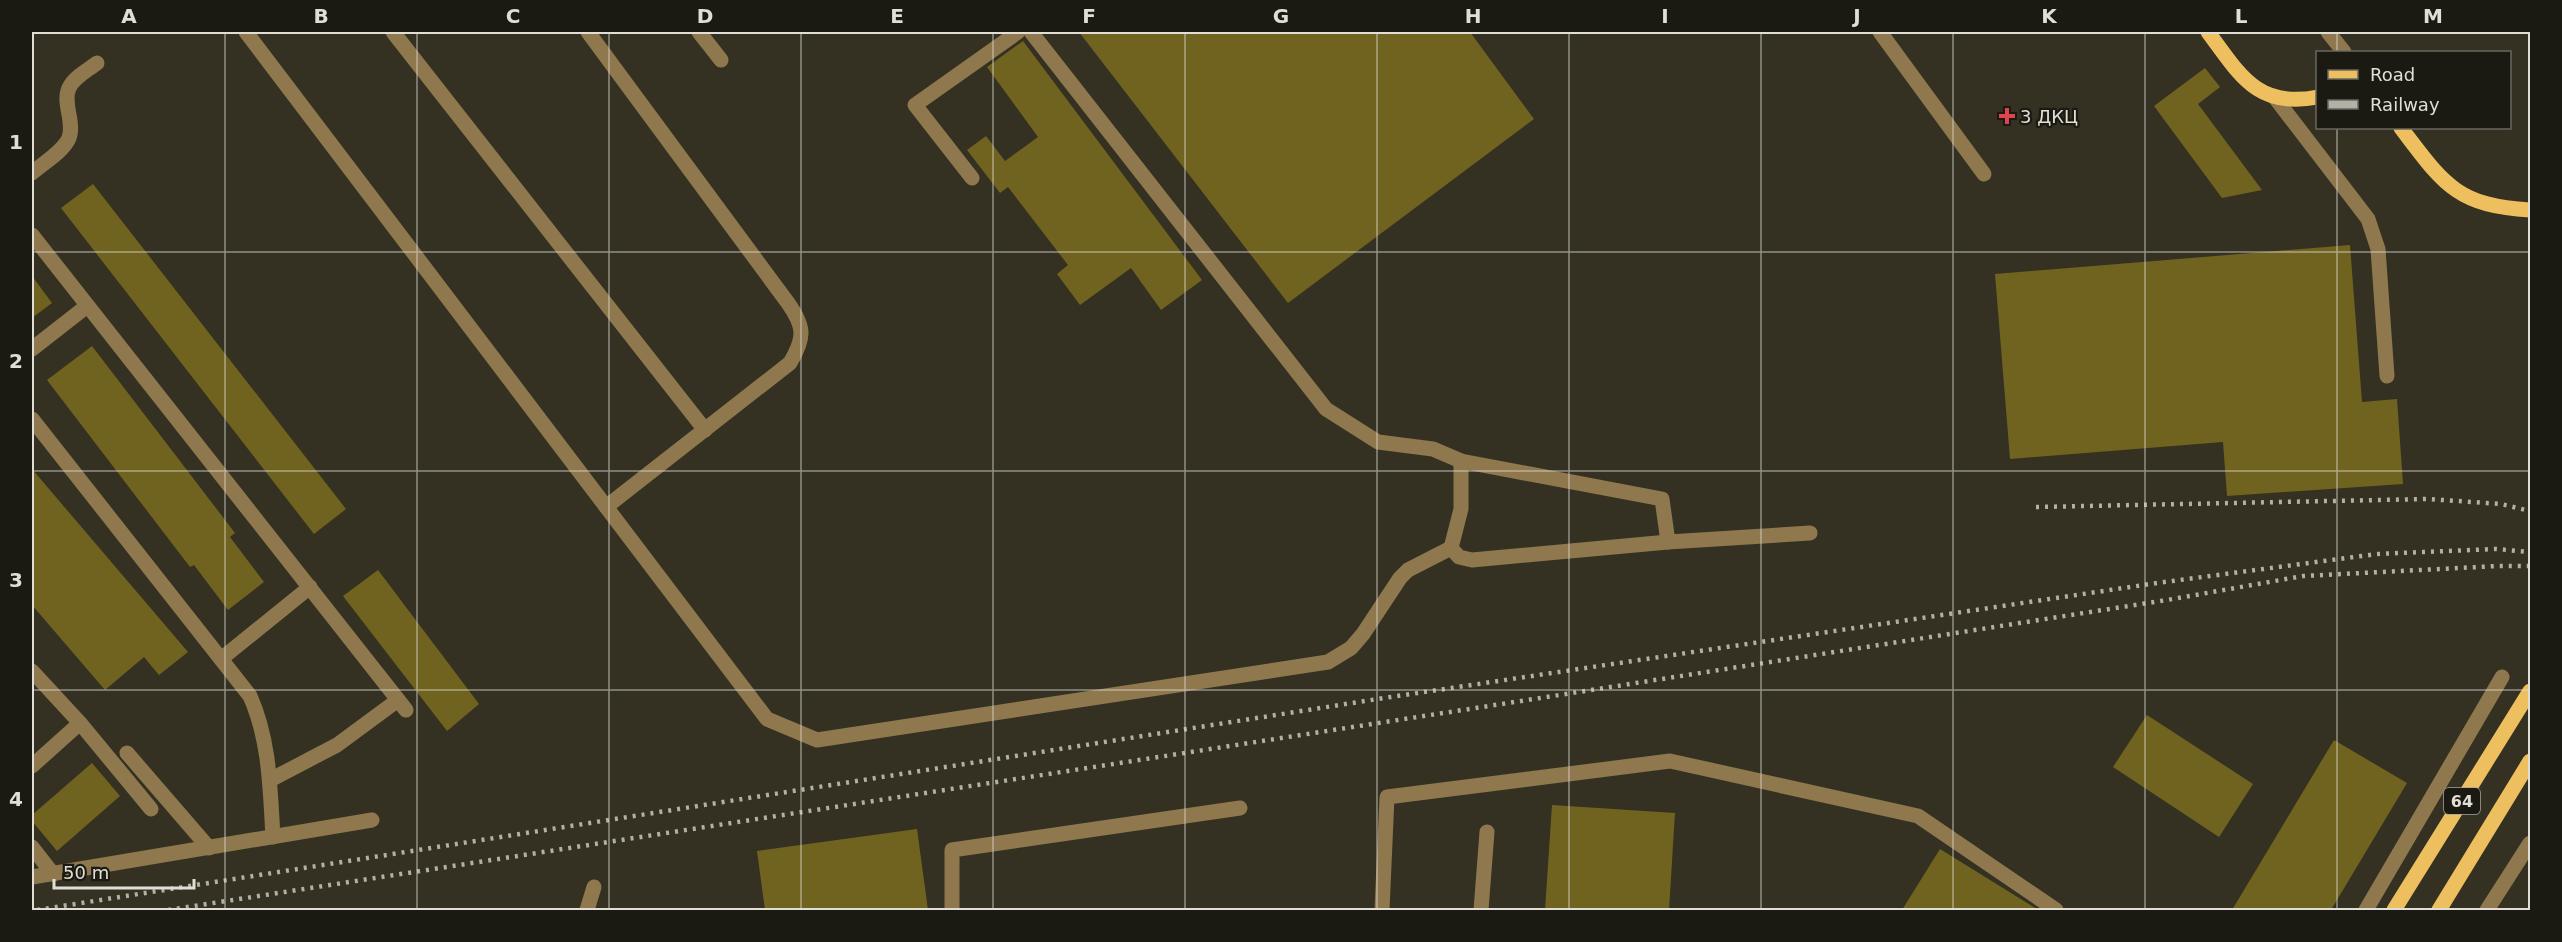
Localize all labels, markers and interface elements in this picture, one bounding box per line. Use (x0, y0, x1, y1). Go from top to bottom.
text: A (121, 4, 137, 28)
text: B (313, 4, 329, 28)
text: C (506, 4, 520, 28)
text: D (697, 4, 713, 28)
text: E (890, 4, 904, 28)
text: F (1082, 4, 1096, 28)
text: G (1273, 4, 1289, 28)
text: H (1465, 4, 1481, 28)
text: I (1661, 4, 1669, 28)
text: J (1851, 4, 1861, 28)
text: K (2041, 4, 2058, 28)
text: L (2235, 4, 2248, 28)
text: M (2423, 4, 2443, 28)
legend (2316, 51, 2511, 129)
text: Road (2370, 64, 2415, 85)
text: Railway (2370, 94, 2440, 115)
place label: 3 ДКЦ (2020, 106, 2078, 127)
marker: 3 ДКЦ (1998, 107, 2016, 125)
text: 1 (9, 130, 23, 154)
text: 2 (9, 349, 23, 373)
text: 3 (9, 568, 23, 592)
text: 4 (9, 787, 23, 811)
road number: 64 (2444, 788, 2480, 814)
scale bar (54, 852, 194, 890)
text: 50 m (63, 862, 109, 883)

